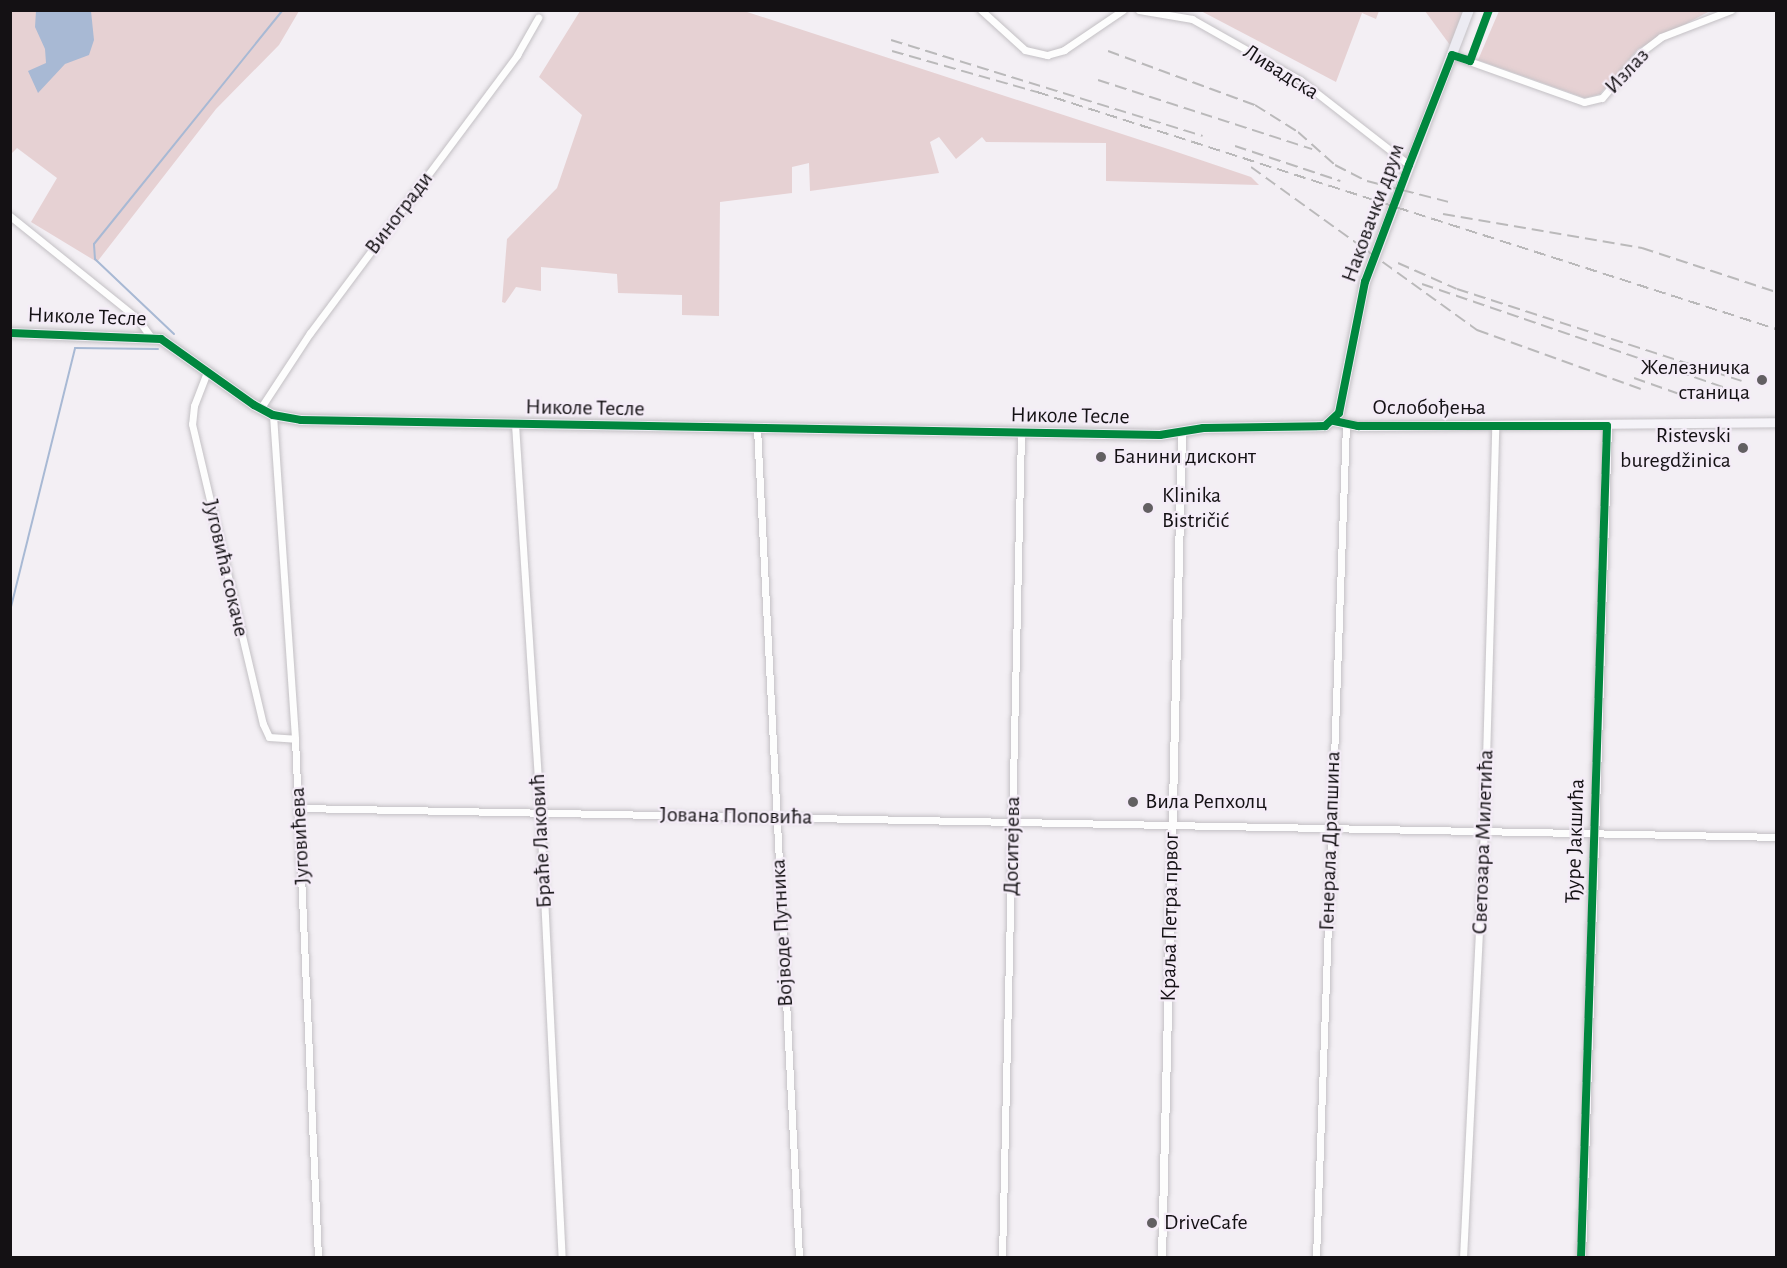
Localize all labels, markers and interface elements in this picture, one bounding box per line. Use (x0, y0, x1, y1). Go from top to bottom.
street label: Ливадска (1238, 39, 1324, 105)
street label: Излаз (1599, 42, 1655, 100)
street label: Наковачки друм (1336, 140, 1410, 286)
street label: Виногради (359, 166, 439, 260)
street label: Николе Тесле (27, 302, 147, 332)
place label: Железничка станица (1640, 354, 1750, 406)
marker: Железничка станица (1755, 373, 1769, 387)
street label: Николе Тесле (525, 394, 645, 422)
street label: Ослобођења (1372, 395, 1486, 421)
street label: Николе Тесле (1010, 402, 1130, 430)
place label: Ristevski buregdžinica (1620, 422, 1731, 474)
marker: Ristevski buregdžinica (1736, 441, 1750, 455)
place label: Банини дисконт (1113, 444, 1256, 470)
marker: Банини дисконт (1094, 450, 1108, 464)
place label: Klinika Bistričić (1162, 482, 1229, 534)
street label: Југовића сокаче (197, 497, 255, 639)
marker: Klinika Bistričić (1139, 499, 1157, 517)
street label: Светозара Милетића (1467, 749, 1499, 935)
street label: Генерала Драпшина (1314, 751, 1346, 931)
street label: Браће Лаковић (524, 773, 558, 909)
street label: Ђуре Јакшића (1560, 778, 1590, 904)
street label: Југовићева (284, 786, 316, 886)
place label: Вила Репхолц (1145, 789, 1267, 815)
marker: Вила Репхолц (1126, 795, 1140, 809)
street label: Доситејева (998, 796, 1026, 896)
street label: Јована Поповића (659, 801, 813, 831)
street label: Краља Петра првог (1155, 832, 1185, 1002)
street label: Војводе Путника (765, 858, 799, 1008)
place label: DriveCafe (1164, 1210, 1248, 1236)
marker: DriveCafe (1145, 1216, 1159, 1230)

